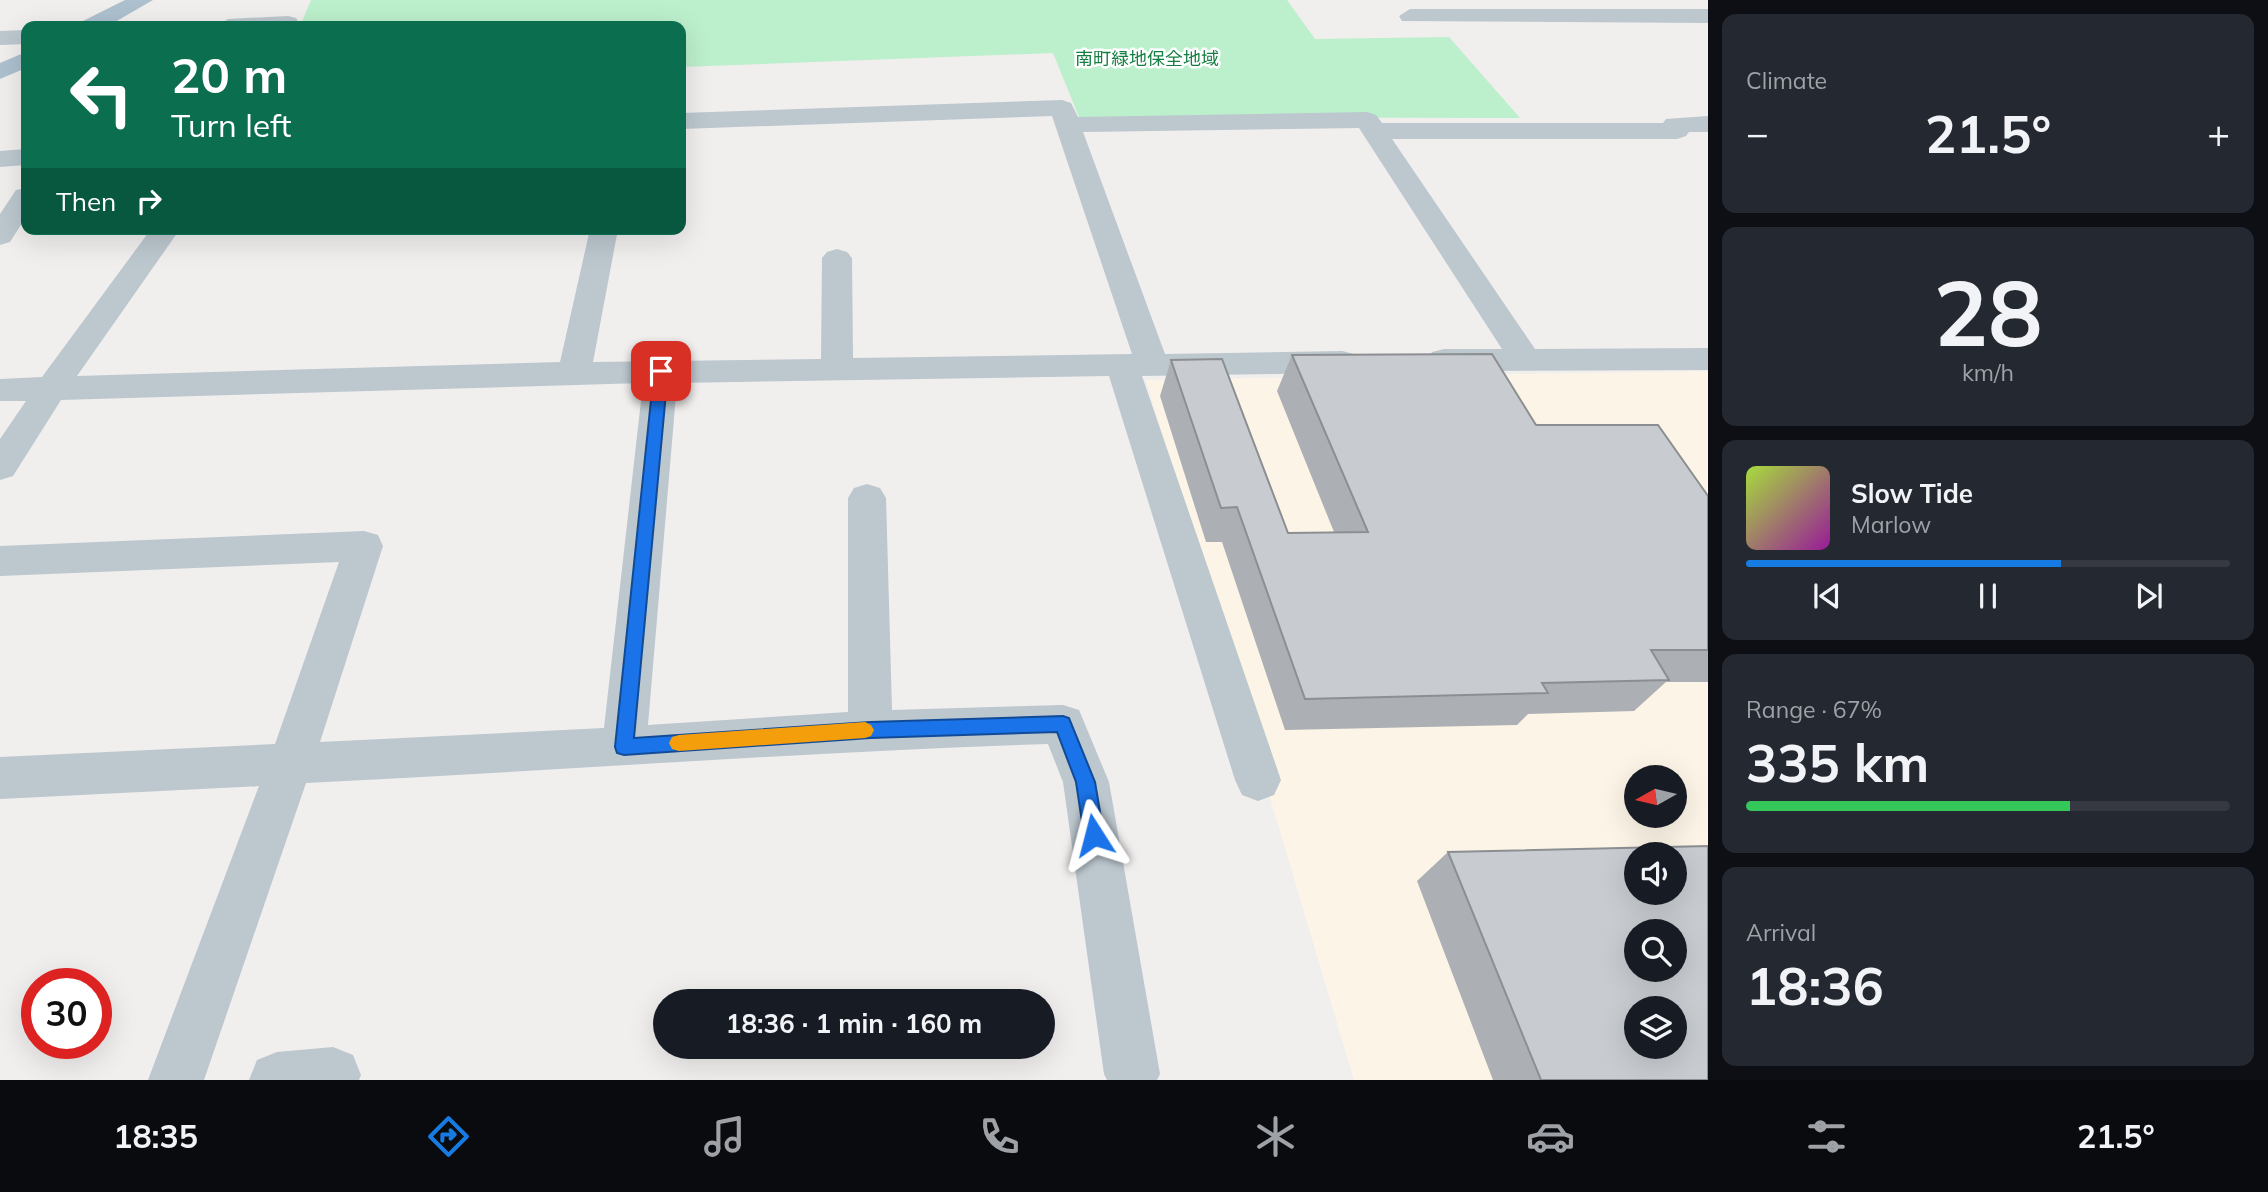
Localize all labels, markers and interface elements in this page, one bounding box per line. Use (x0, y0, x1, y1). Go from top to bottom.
text: 20 m (171, 44, 287, 105)
park label: 南町緑地保全地域 (1075, 47, 1219, 70)
icon: left (56, 49, 147, 140)
text: Climate (1746, 66, 1827, 95)
text: 21.5° (1925, 101, 2051, 166)
text: Turn left (171, 105, 291, 145)
text: − (1746, 109, 1769, 157)
text: + (2207, 109, 2230, 157)
icon: right (130, 182, 168, 220)
text: Then (56, 185, 116, 218)
text: 28 (1933, 255, 2043, 369)
pin (631, 341, 691, 401)
icon: arrive (642, 352, 680, 390)
text: km/h (1962, 358, 2014, 387)
text: Slow Tide (1851, 477, 1973, 510)
text: Marlow (1851, 510, 1931, 539)
icon: previous (1808, 577, 1846, 615)
icon: pause (1969, 577, 2007, 615)
icon: next (2130, 577, 2168, 615)
text: Range · 67% (1746, 695, 1882, 724)
text: 335 km (1746, 730, 1929, 795)
north arrow (1624, 765, 1687, 828)
map controls (1624, 765, 1687, 1059)
position arrow (1057, 798, 1131, 872)
button: sound (1624, 842, 1687, 905)
text: Arrival (1746, 918, 1816, 947)
button: search (1624, 919, 1687, 982)
text: 18:36 (1746, 953, 1884, 1018)
speed limit sign: 30 (21, 968, 112, 1059)
button: layers (1624, 996, 1687, 1059)
text: 18:36 · 1 min · 160 m (726, 1007, 982, 1040)
icon: directions (424, 1112, 473, 1161)
icon: music (700, 1112, 749, 1161)
icon: phone (975, 1112, 1024, 1161)
icon: climate (1251, 1112, 1300, 1161)
icon: car (1526, 1112, 1575, 1161)
icon: filters (1802, 1112, 1851, 1161)
text: 18:35 (113, 1116, 198, 1156)
text: 21.5° (2077, 1116, 2155, 1156)

